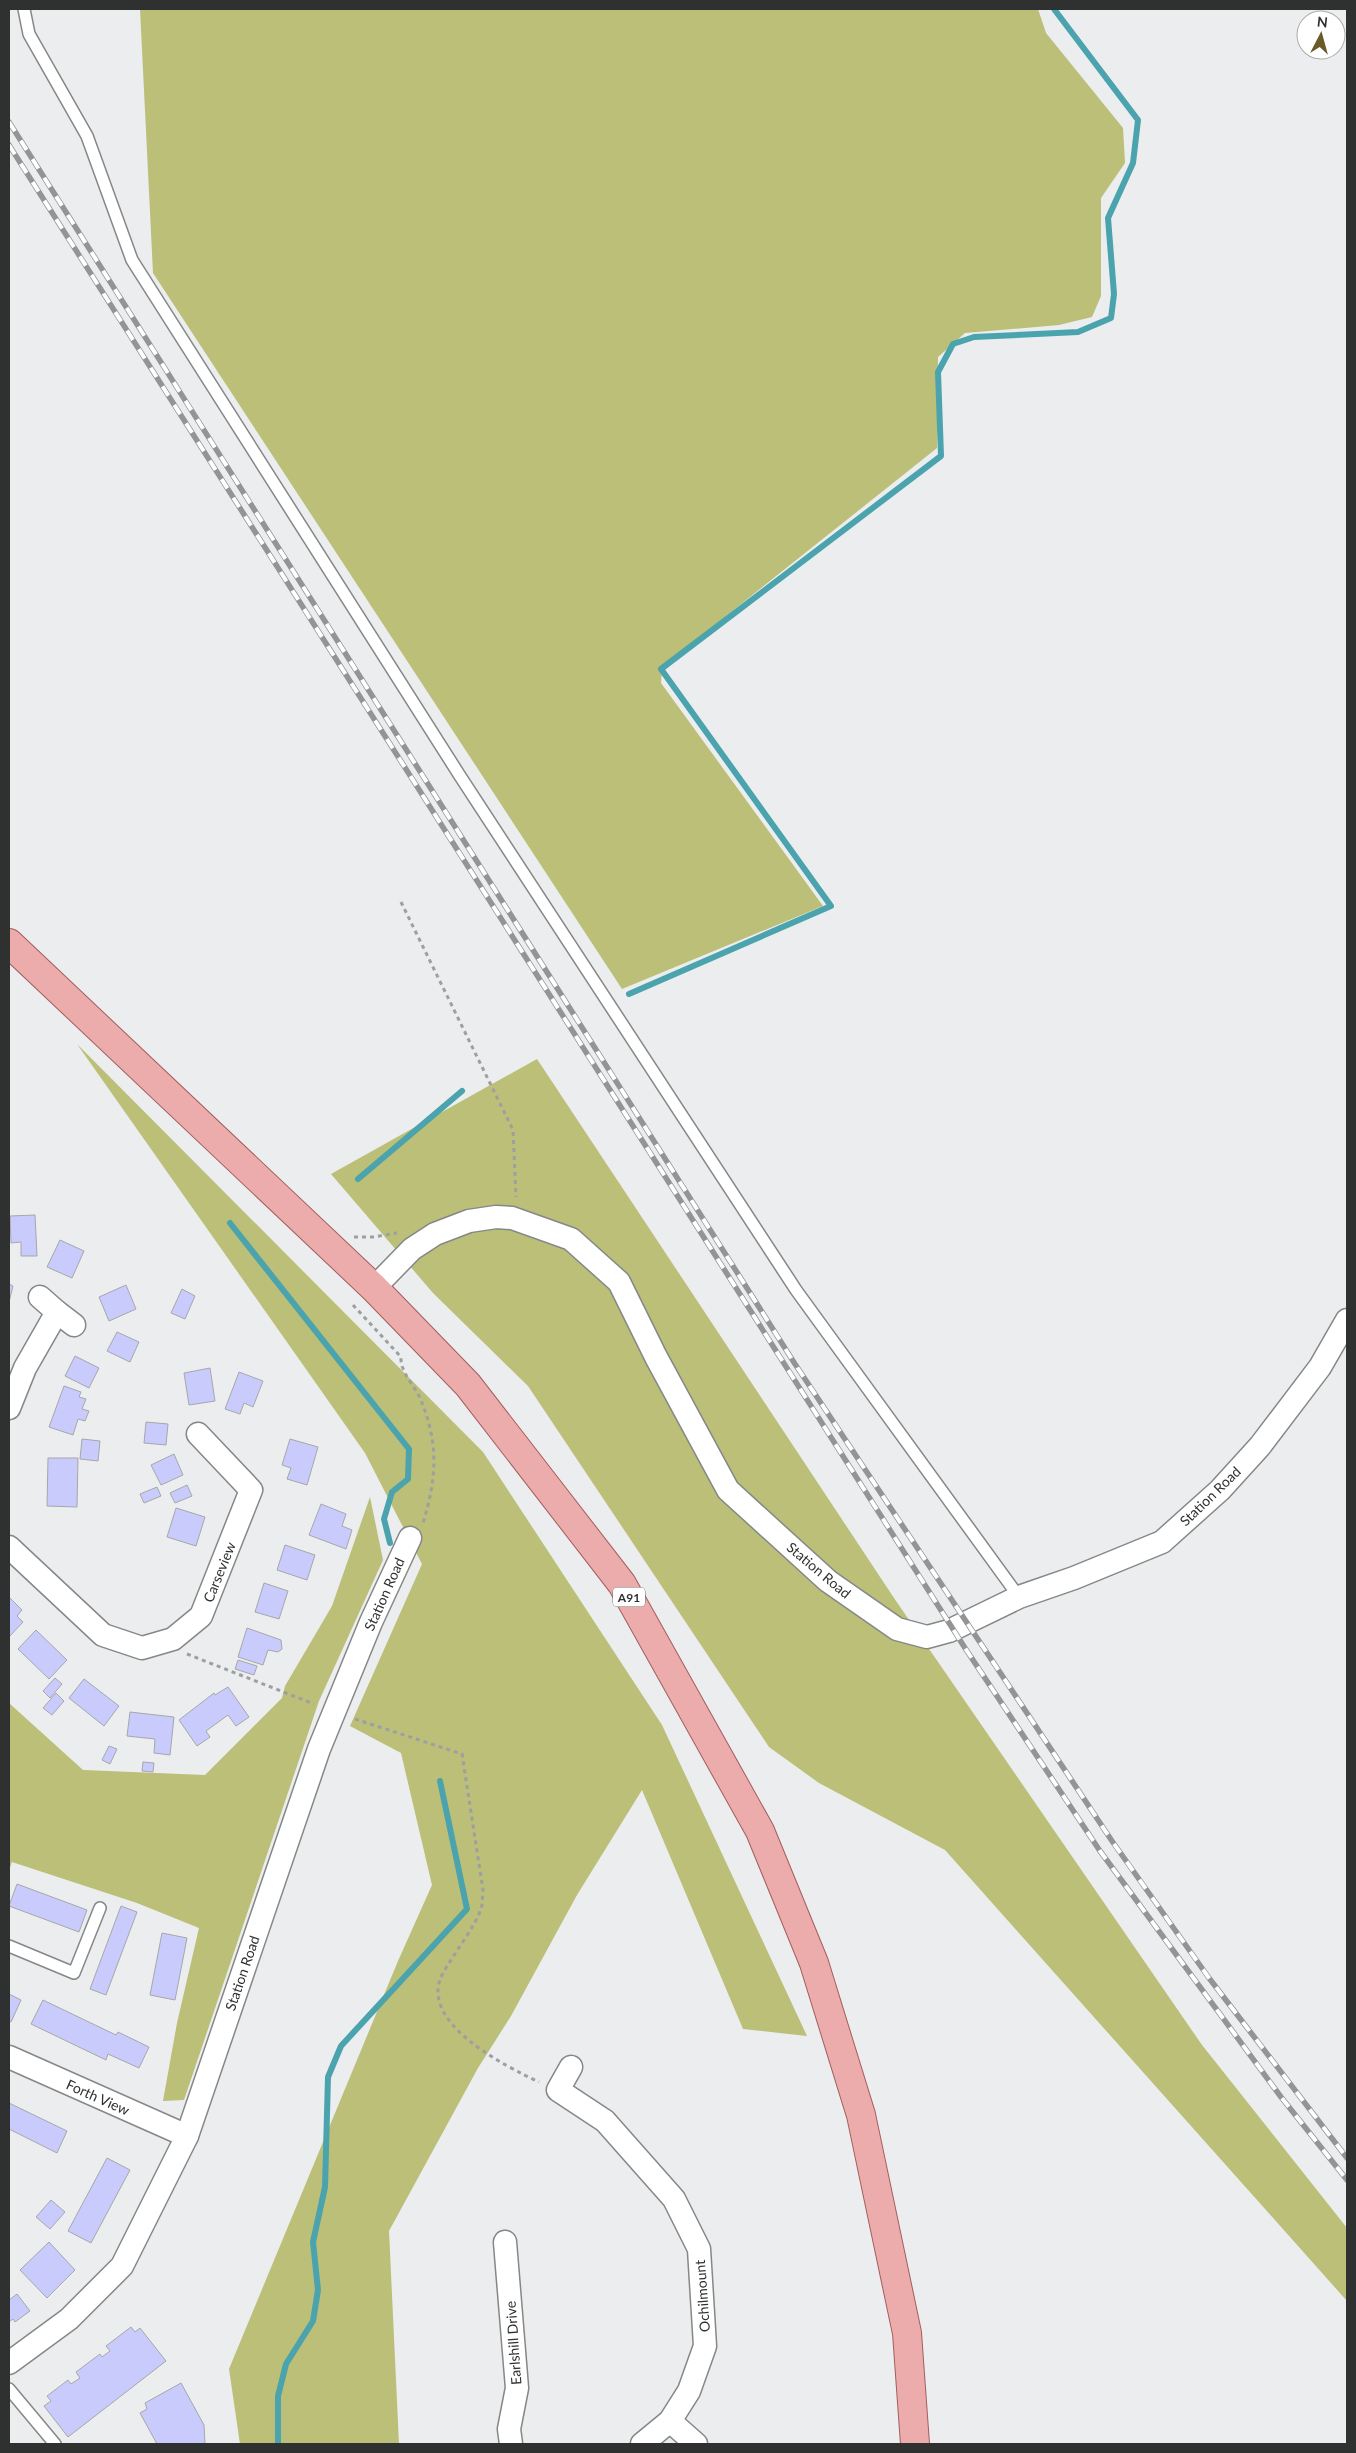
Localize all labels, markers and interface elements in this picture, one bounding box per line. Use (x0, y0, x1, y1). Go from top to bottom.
north arrow (1296, 10, 1346, 60)
text: N (1316, 13, 1329, 31)
street label: Station Road (1176, 1463, 1244, 1529)
street label: Station Road (784, 1538, 854, 1602)
street label: Carseview (199, 1539, 239, 1605)
street label: Station Road (360, 1555, 408, 1633)
road number: A91 (613, 1588, 645, 1606)
street label: Station Road (221, 1933, 263, 2013)
street label: Forth View (64, 2076, 132, 2118)
street label: Ochilmount (691, 2259, 713, 2333)
street label: Earlshill Drive (502, 2300, 524, 2386)

